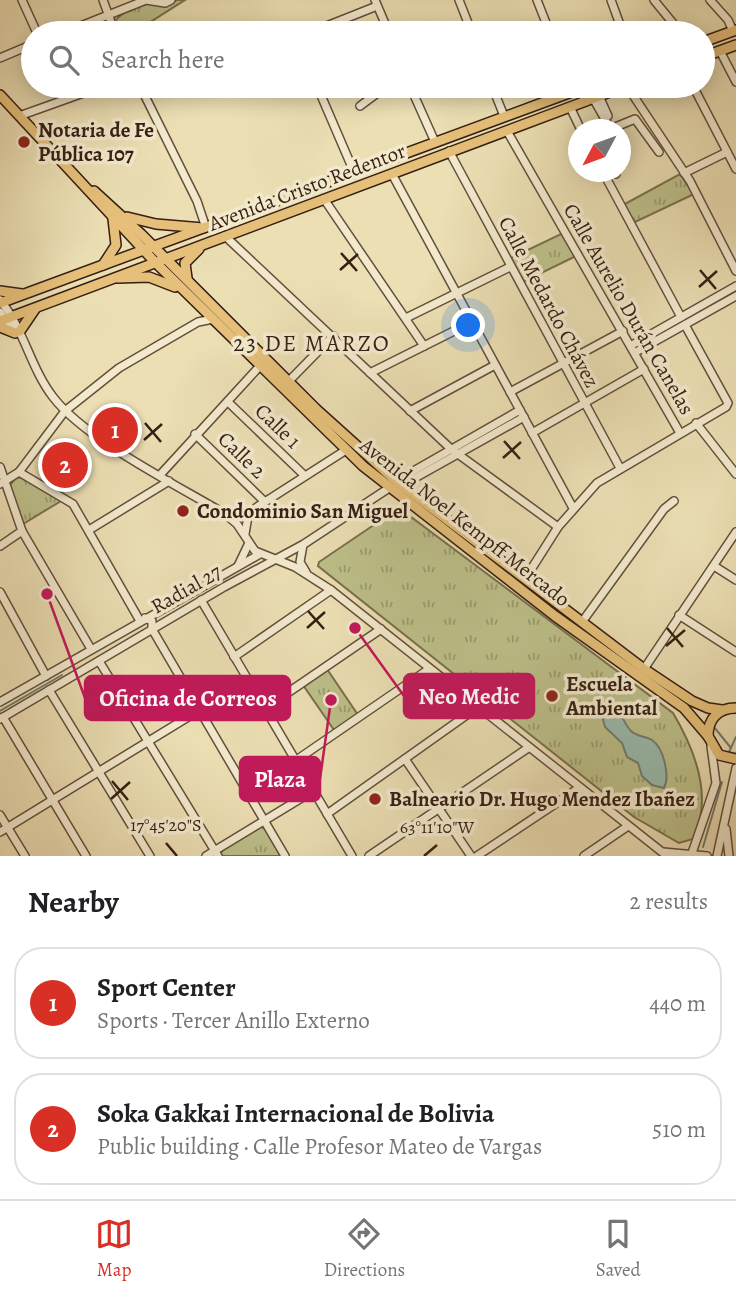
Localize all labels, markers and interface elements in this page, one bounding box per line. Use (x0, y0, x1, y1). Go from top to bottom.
search box (21, 21, 715, 98)
icon: search (45, 41, 83, 79)
text: Search here (101, 42, 225, 77)
place label: Notaria de Fe Pública 107 (38, 116, 154, 168)
north arrow (568, 119, 631, 182)
marker: Notaria de Fe Pública 107 (16, 134, 32, 150)
street label: Avenida Cristo Redentor (204, 137, 409, 238)
street label: Calle Aurelio Durán Canelas (557, 198, 701, 420)
street label: Calle Medardo Chávez (492, 211, 606, 393)
your location (451, 308, 485, 342)
district label: 23 DE MARZO (233, 328, 391, 359)
street label: Calle 1 (249, 397, 307, 455)
pin: 1 (92, 404, 138, 456)
street label: Calle 2 (212, 425, 272, 485)
street label: Avenida Noel Kempff Mercado (353, 430, 576, 613)
pin: 2 (42, 439, 88, 491)
place label: Condominio San Miguel (197, 497, 409, 525)
marker: Condominio San Miguel (175, 503, 191, 519)
street label: Radial 27 (146, 557, 227, 620)
place label: Escuela Ambiental (565, 670, 658, 722)
callout: Neo Medic (404, 674, 534, 718)
callout: Oficina de Correos (85, 676, 290, 720)
text: Neo Medic (418, 681, 520, 712)
text: Oficina de Correos (99, 683, 277, 714)
marker: Escuela Ambiental (544, 688, 560, 704)
callout: Plaza (240, 757, 320, 801)
text: Plaza (254, 764, 306, 795)
place label: Balneario Dr. Hugo Mendez Ibañez (389, 785, 695, 813)
marker: Balneario Dr. Hugo Mendez Ibañez (367, 791, 383, 807)
text: 17°45'20"S (130, 813, 202, 837)
text: 63°11'10"W (400, 815, 475, 839)
text: Nearby (28, 882, 119, 922)
text: 2 results (630, 886, 708, 917)
text: Sport Center (97, 970, 236, 1005)
text: 1 (49, 988, 57, 1019)
text: 440 m (649, 988, 706, 1019)
text: Sports · Tercer Anillo Externo (97, 1005, 370, 1036)
text: Soka Gakkai Internacional de Bolivia (97, 1096, 495, 1131)
text: 2 (47, 1114, 59, 1145)
text: 510 m (652, 1114, 706, 1145)
text: Public building · Calle Profesor Mateo de Vargas (97, 1131, 542, 1162)
tab: Map (95, 1215, 133, 1283)
tab: Directions (324, 1215, 405, 1283)
tab: Saved (596, 1215, 641, 1283)

